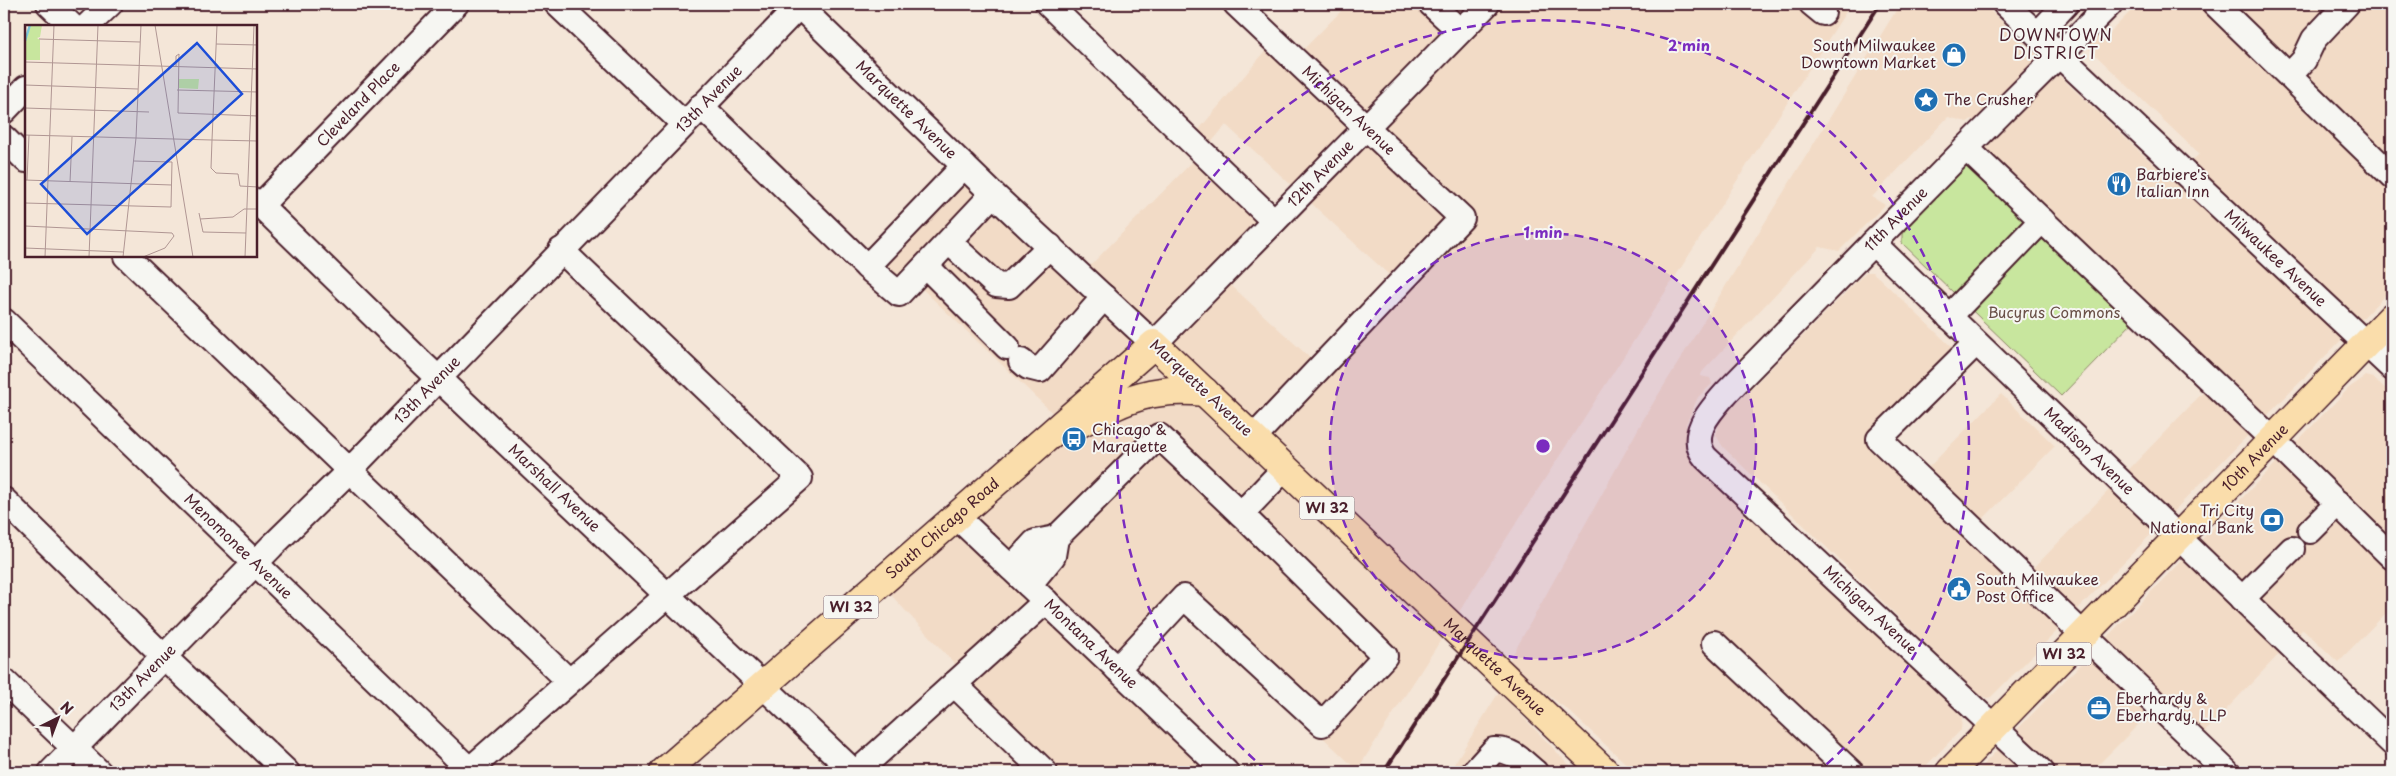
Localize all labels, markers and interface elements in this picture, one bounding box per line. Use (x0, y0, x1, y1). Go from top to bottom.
district label: DOWNTOWN DISTRICT (1999, 22, 2113, 64)
inset map (25, 25, 258, 258)
text: 2 min (1668, 33, 1710, 56)
place label: South Milwaukee Downtown Market (1801, 33, 1936, 73)
shop icon: South Milwaukee Downtown Market (1941, 42, 1967, 68)
street label: Marquette Avenue (851, 54, 963, 163)
street label: Cleveland Place (310, 55, 405, 152)
street label: 13th Avenue (669, 59, 746, 138)
street label: Michigan Avenue (1298, 59, 1402, 160)
place icon: The Crusher (1913, 87, 1939, 113)
place label: The Crusher (1944, 87, 2033, 110)
street label: 12th Avenue (1281, 134, 1358, 212)
place label: Barbiere's Italian Inn (2136, 162, 2210, 202)
restaurant icon: Barbiere's Italian Inn (2106, 171, 2132, 197)
street label: 11th Avenue (1858, 181, 1932, 256)
street label: Milwaukee Avenue (2220, 203, 2333, 311)
text: 1 min (1524, 220, 1562, 243)
park label: Bucyrus Commons (1988, 300, 2121, 323)
street label: Marquette Avenue (1145, 333, 1259, 441)
street label: 13th Avenue (387, 350, 465, 429)
street label: Madison Avenue (2040, 401, 2141, 499)
place label: Chicago & Marquette (1092, 417, 1167, 457)
street label: 10th Avenue (2216, 418, 2293, 496)
bus stop icon: Chicago & Marquette (1061, 426, 1087, 452)
centre of rings (1534, 437, 1552, 455)
street label: Marshall Avenue (504, 438, 607, 537)
street label: South Chicago Road (880, 471, 1004, 584)
street label: Menomonee Avenue (179, 487, 299, 603)
road number: WI 32 (1300, 496, 1354, 520)
place label: Tri City National Bank (2150, 498, 2254, 538)
bank icon: Tri City National Bank (2259, 507, 2285, 533)
street label: Michigan Avenue (1819, 559, 1923, 659)
place label: South Milwaukee Post Office (1976, 567, 2099, 607)
public building icon: South Milwaukee Post Office (1946, 576, 1972, 602)
street label: Montana Avenue (1040, 593, 1144, 693)
road number: WI 32 (824, 596, 878, 618)
street label: Marquette Avenue (1439, 612, 1552, 720)
street label: 13th Avenue (103, 638, 180, 717)
road number: WI 32 (2036, 642, 2092, 666)
place label: Eberhardy & Eberhardy, LLP (2116, 686, 2227, 726)
north arrow (32, 694, 82, 744)
office icon: Eberhardy & Eberhardy, LLP (2086, 695, 2112, 721)
text: N (56, 696, 78, 719)

